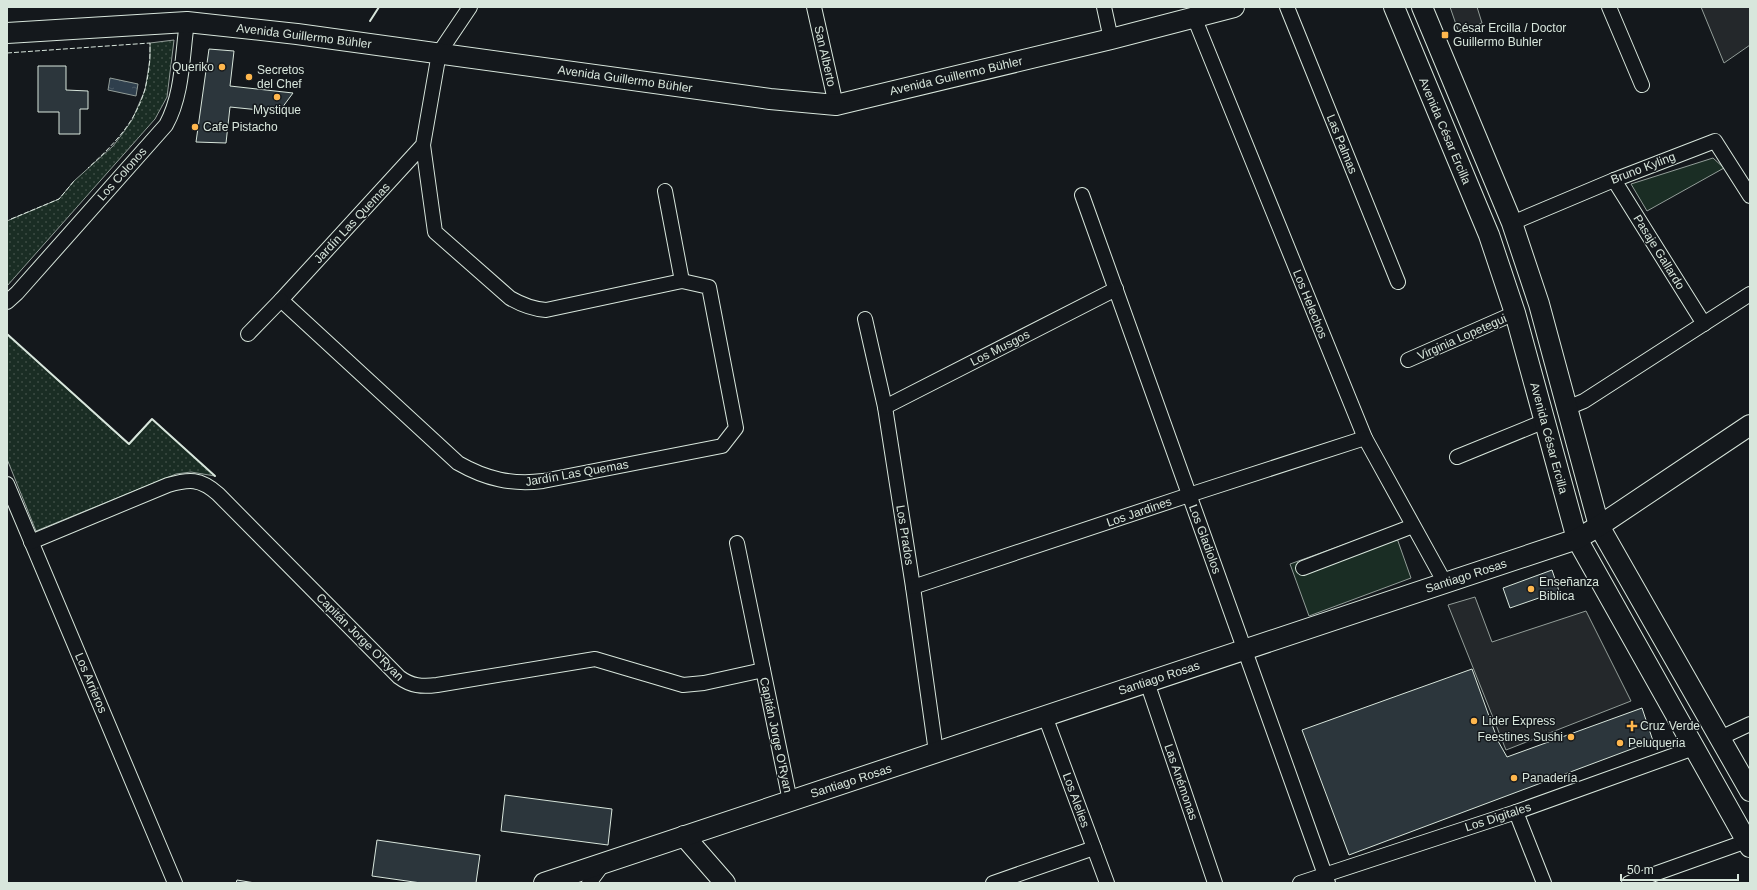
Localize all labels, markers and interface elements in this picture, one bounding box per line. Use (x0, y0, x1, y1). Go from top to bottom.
street label: Avenida Guillermo Bühler (236, 21, 372, 51)
place label: César Ercilla / Doctor Guillermo Buhler (1453, 21, 1566, 49)
street label: San Alberto (811, 24, 839, 88)
marker: César Ercilla / Doctor Guillermo Buhler (1440, 30, 1450, 40)
street label: Avenida Guillermo Bühler (888, 54, 1024, 98)
place label: Queriko (172, 60, 214, 74)
marker: Queriko (217, 62, 227, 72)
place label: Secretos del Chef (257, 63, 304, 91)
street label: Avenida Guillermo Bühler (557, 63, 693, 95)
marker: Secretos del Chef (244, 72, 254, 82)
street label: Avenida César Ercilla (1416, 76, 1474, 187)
marker: Mystique (272, 92, 282, 102)
place label: Mystique (253, 103, 301, 117)
street label: Las Palmas (1324, 112, 1360, 176)
place label: Cafe Pistacho (203, 120, 278, 134)
marker: Cafe Pistacho (190, 122, 200, 132)
street label: Los Colonos (94, 145, 150, 203)
street label: Bruno Kyling (1609, 149, 1677, 187)
street label: Jardín Las Quemas (311, 180, 393, 266)
street label: Pasaje Gallardo (1630, 212, 1688, 292)
street label: Los Helechos (1290, 268, 1330, 340)
street label: Virginia Lopetegui (1415, 311, 1509, 363)
street label: Los Musgos (968, 327, 1032, 369)
street label: Avenida César Ercilla (1527, 381, 1571, 495)
street label: Jardín Las Quemas (524, 457, 630, 489)
street label: Los Jardines (1105, 494, 1173, 530)
street label: Los Gladiolos (1186, 502, 1224, 576)
street label: Los Prados (893, 504, 917, 566)
street label: Santiago Rosas (1424, 556, 1508, 596)
place label: Enseñanza Biblica (1539, 575, 1599, 603)
marker: Enseñanza Biblica (1526, 584, 1536, 594)
street label: Capitán Jorge O'Ryan (313, 590, 407, 684)
street label: Los Arrieros (72, 651, 110, 715)
street label: Santiago Rosas (1117, 658, 1201, 698)
street label: Capitán Jorge O'Ryan (757, 676, 795, 794)
place label: Lider Express (1482, 714, 1555, 728)
marker: Lider Express (1469, 716, 1479, 726)
place label: Cruz Verde (1640, 719, 1700, 733)
marker: Cruz Verde (1627, 721, 1637, 731)
place label: Feestines Sushi (1478, 730, 1563, 744)
marker: Feestines Sushi (1566, 732, 1576, 742)
place label: Peluqueria (1628, 736, 1686, 750)
marker: Peluqueria (1615, 738, 1625, 748)
street label: Las Anémonas (1161, 742, 1201, 822)
street label: Santiago Rosas (809, 761, 893, 801)
street label: Los Alelies (1060, 771, 1092, 829)
place label: Panadería (1522, 771, 1578, 785)
marker: Panadería (1509, 773, 1519, 783)
street label: Los Digitales (1463, 800, 1533, 834)
scale bar (1621, 856, 1738, 882)
text: 50 m (1627, 863, 1654, 877)

